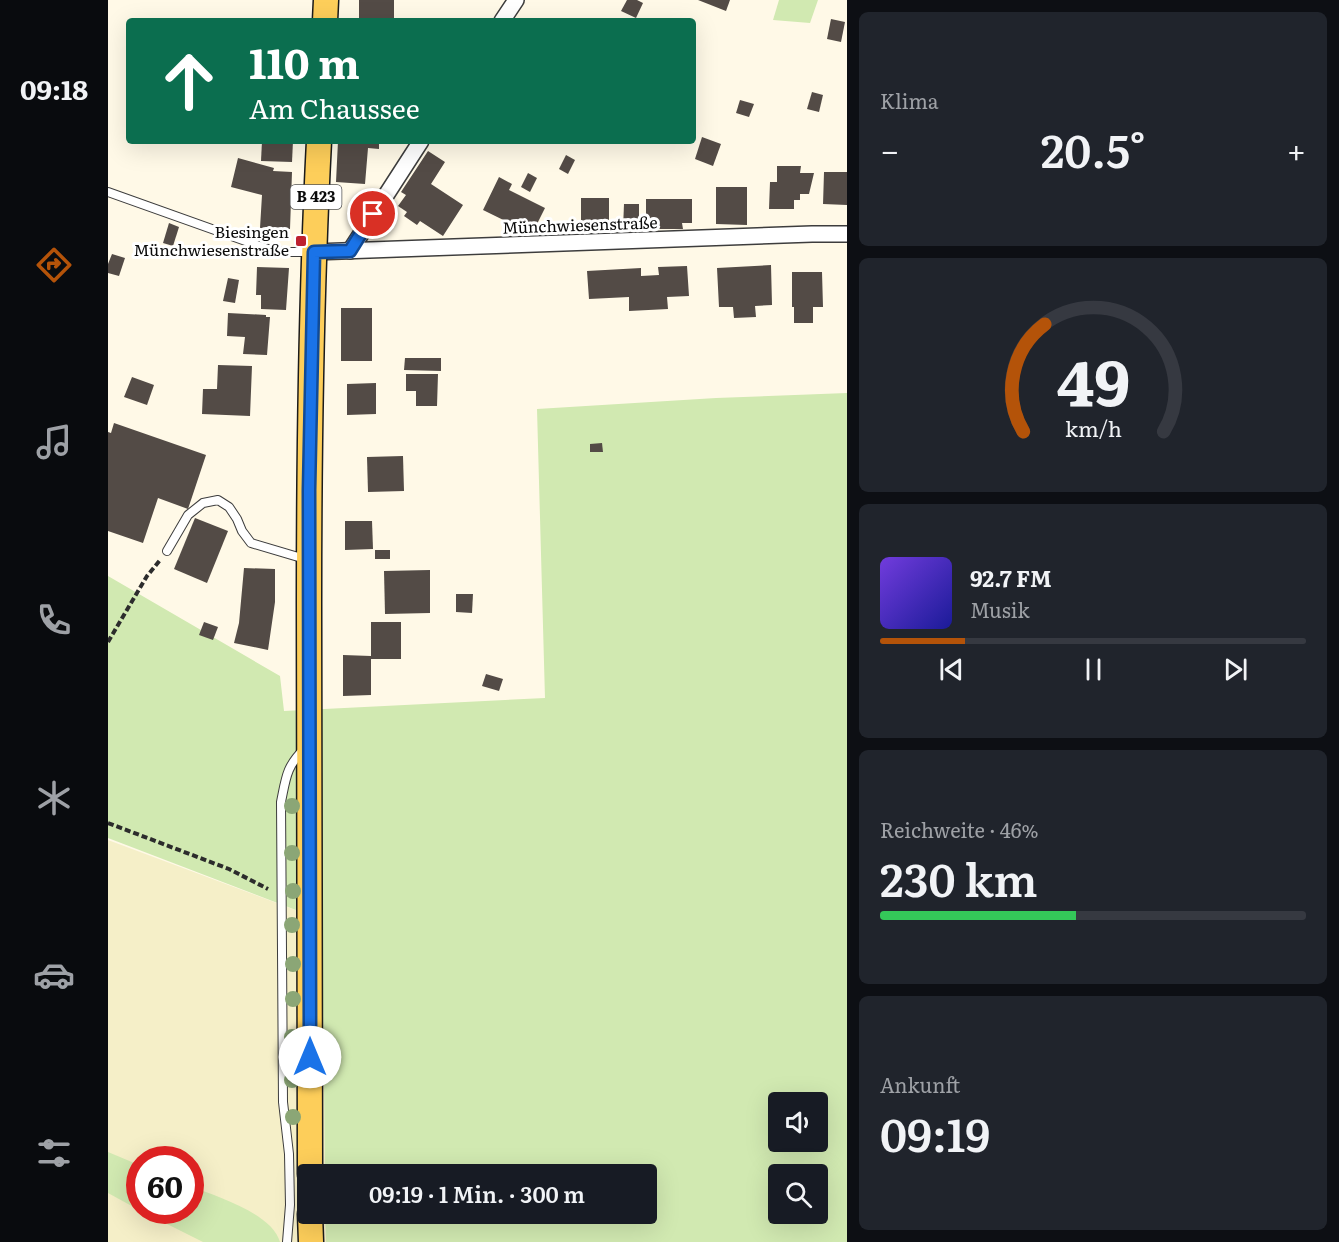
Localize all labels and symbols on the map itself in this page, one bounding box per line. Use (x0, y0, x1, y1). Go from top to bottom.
road number: B 423 (290, 185, 342, 209)
pin (347, 188, 398, 239)
street label: Münchwiesenstraße (502, 209, 658, 239)
place label: Biesingen Münchwiesenstraße (134, 219, 289, 261)
marker: Biesingen Münchwiesenstraße (294, 234, 308, 248)
position arrow (278, 1025, 342, 1089)
speed limit sign: 60 (126, 1146, 204, 1224)

